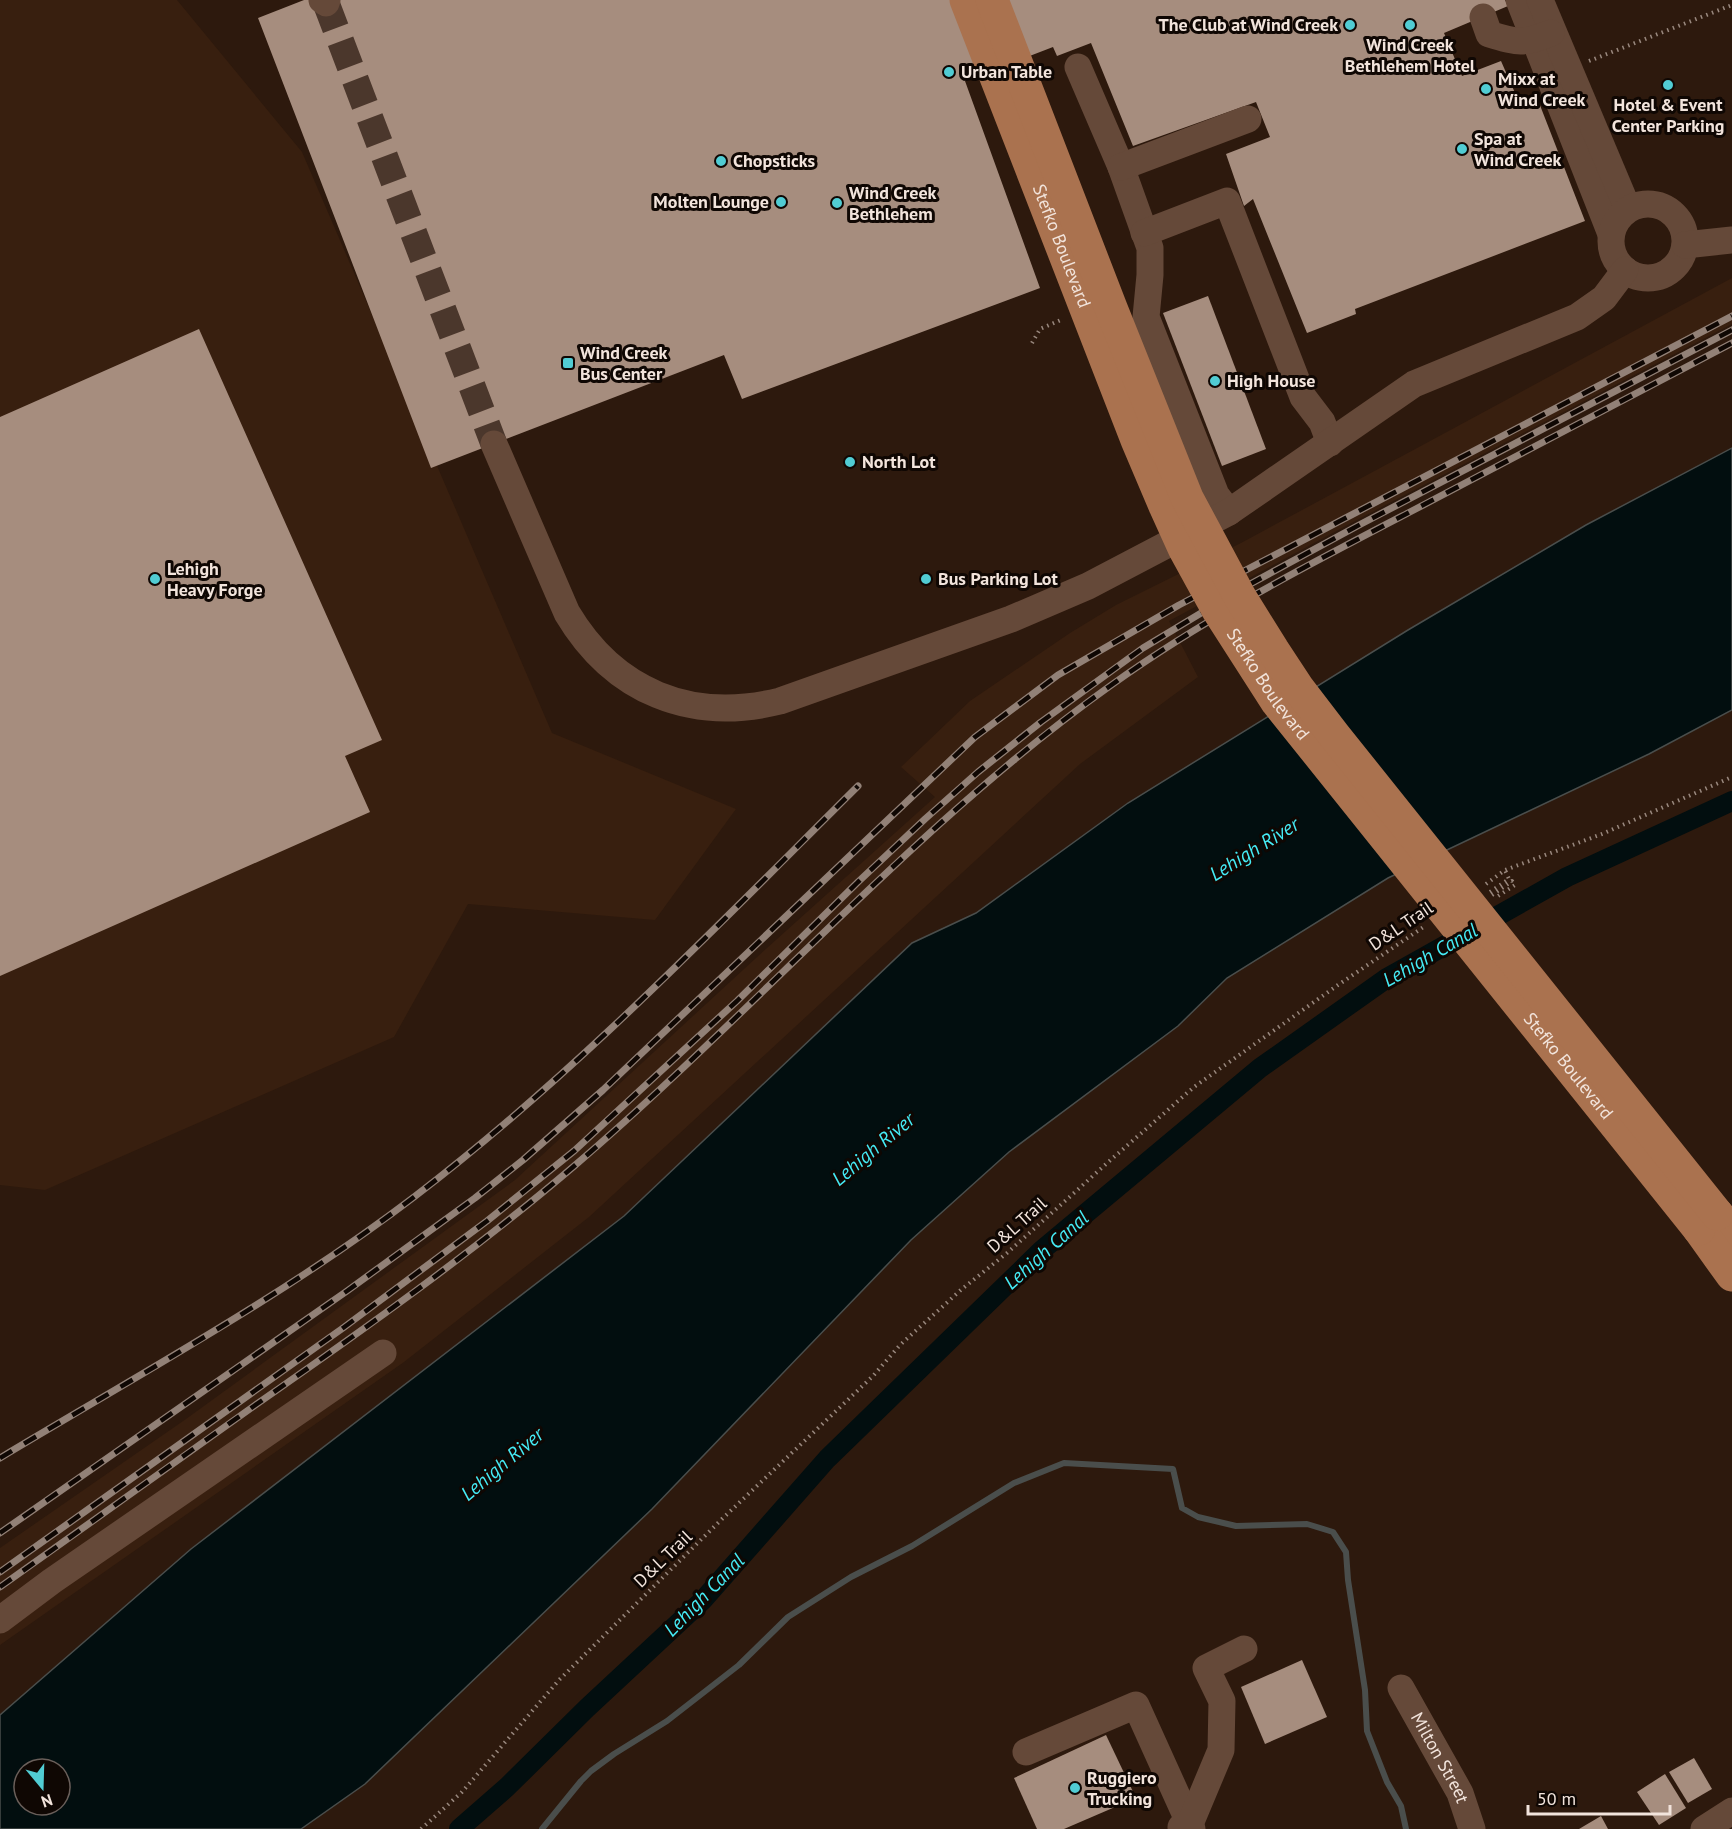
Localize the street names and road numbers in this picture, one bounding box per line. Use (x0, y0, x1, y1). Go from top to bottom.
street label: Stefko Boulevard (1028, 181, 1096, 311)
street label: Stefko Boulevard (1222, 624, 1315, 744)
street label: D&L Trail (1364, 895, 1438, 955)
street label: Stefko Boulevard (1519, 1007, 1619, 1124)
street label: D&L Trail (982, 1191, 1052, 1257)
street label: D&L Trail (629, 1525, 697, 1592)
street label: Milton Street (1406, 1708, 1475, 1806)

